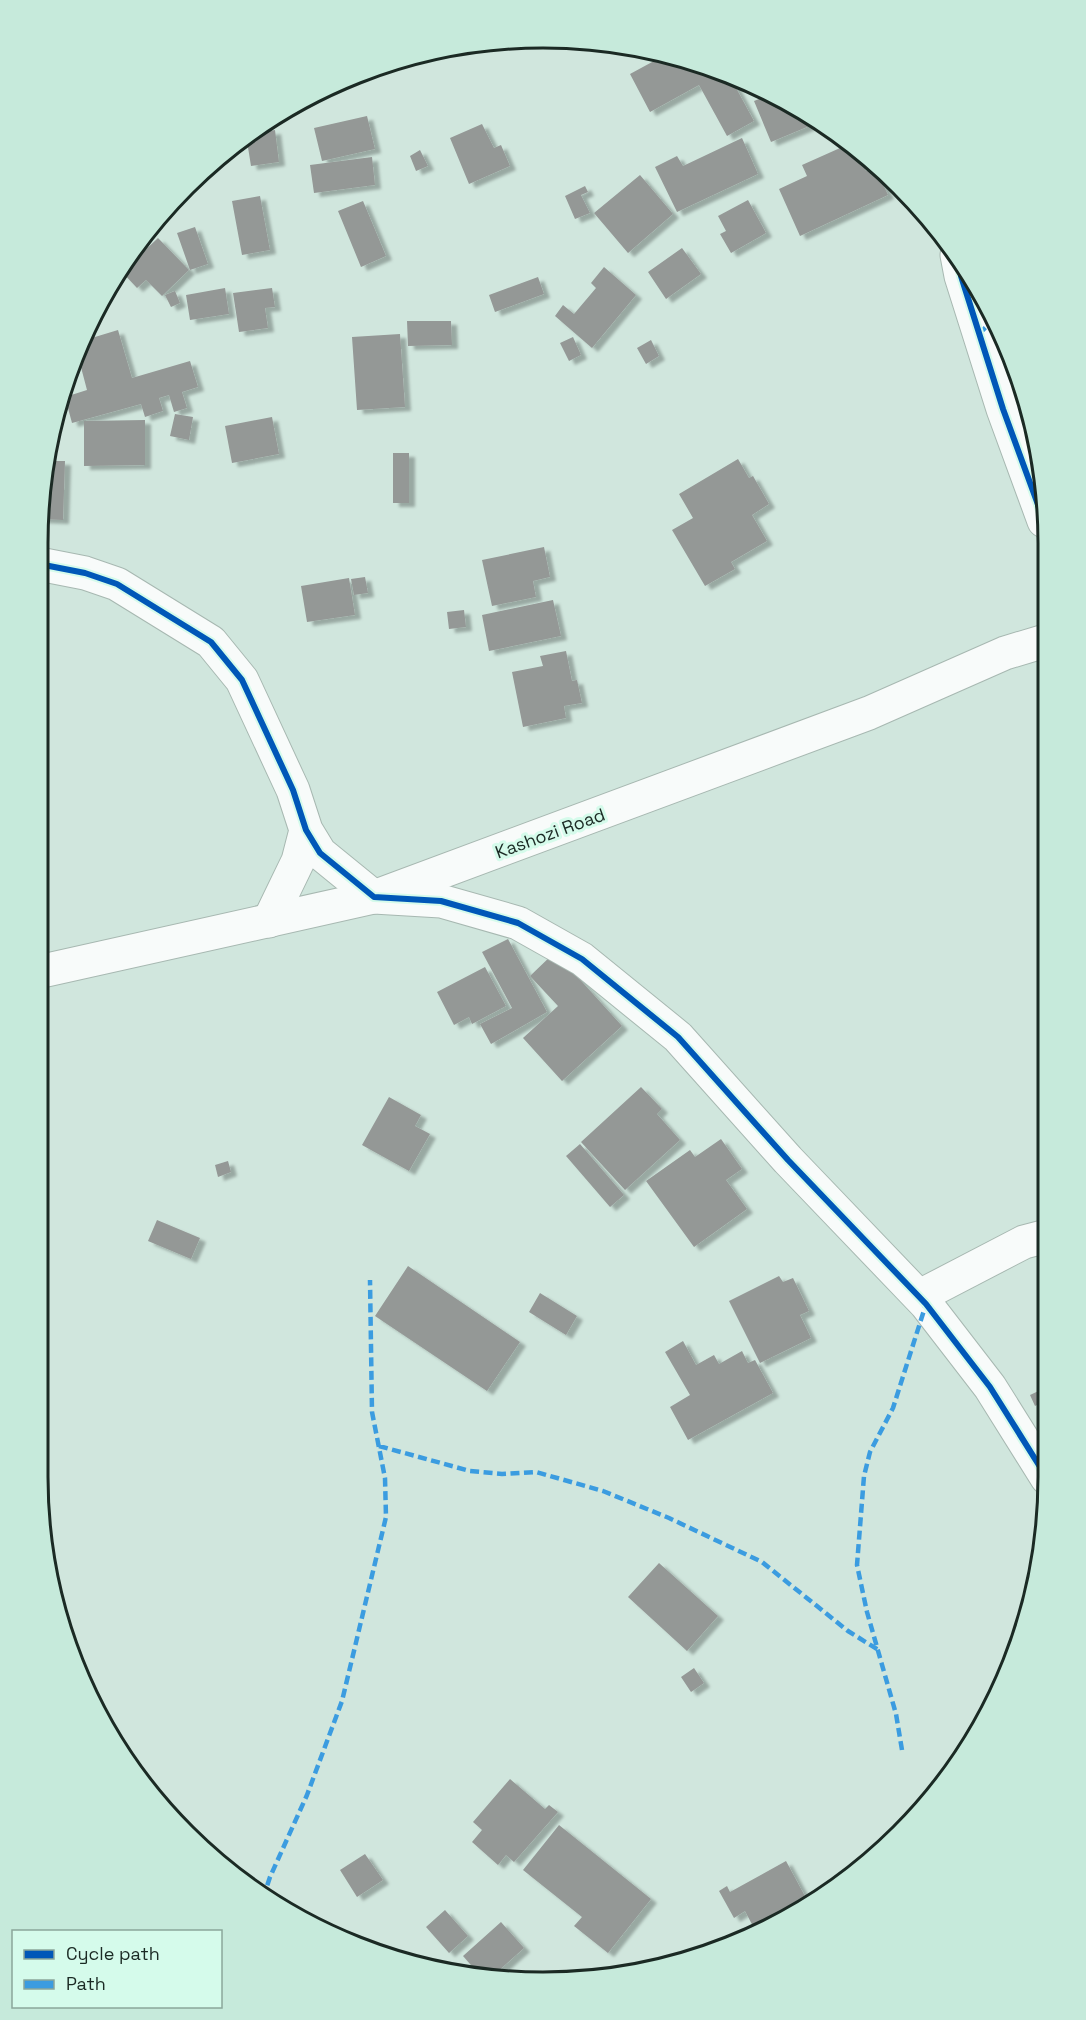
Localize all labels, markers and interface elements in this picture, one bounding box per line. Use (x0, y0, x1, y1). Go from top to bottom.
street label: Kashozi Road (492, 802, 608, 864)
legend (12, 1930, 222, 2008)
text: Cycle path (66, 1942, 160, 1965)
text: Path (66, 1972, 106, 1995)

